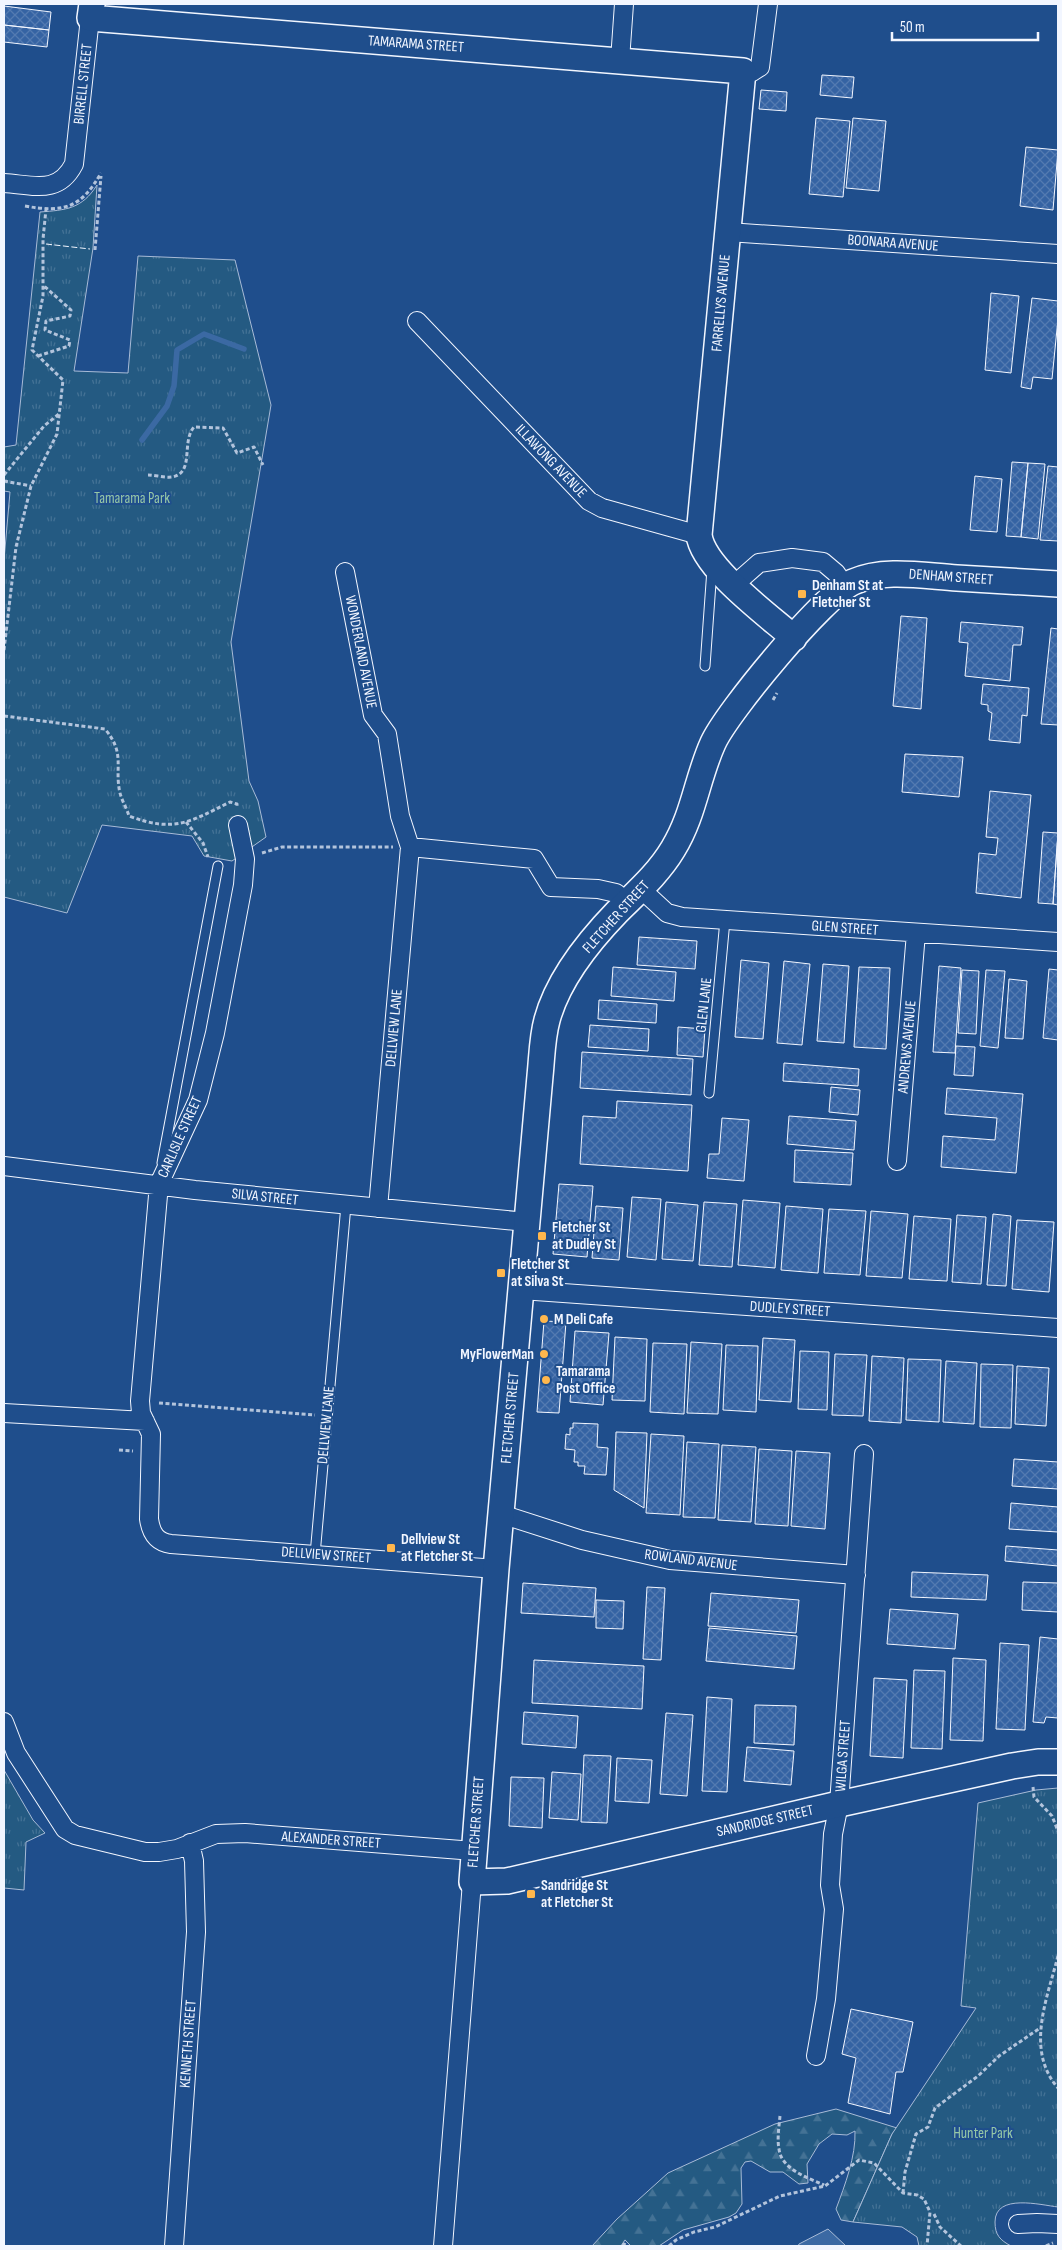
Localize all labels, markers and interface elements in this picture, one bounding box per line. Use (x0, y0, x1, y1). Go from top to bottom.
scale bar (892, 10, 1038, 42)
text: 50 m (900, 18, 925, 37)
street label: TAMARAMA STREET (367, 31, 465, 57)
street label: BIRRELL STREET (69, 43, 97, 125)
street label: BOONARA AVENUE (847, 230, 939, 256)
street label: FARRELLYS AVENUE (707, 254, 735, 352)
street label: ILLAWONG AVENUE (511, 420, 591, 502)
park label: Tamarama Park (94, 489, 170, 508)
street label: DENHAM STREET (908, 565, 994, 589)
place label: Denham St at Fletcher St (812, 576, 883, 612)
marker: Denham St at Fletcher St (796, 588, 808, 600)
street label: WONDERLAND AVENUE (341, 594, 381, 710)
street label: FLETCHER STREET (578, 877, 654, 957)
street label: GLEN STREET (811, 916, 879, 940)
street label: GLEN LANE (692, 977, 716, 1033)
street label: DELLVIEW LANE (381, 988, 407, 1068)
street label: ANDREWS AVENUE (893, 1000, 921, 1095)
street label: CARLISLE STREET (154, 1093, 206, 1181)
street label: SILVA STREET (231, 1184, 299, 1210)
place label: Fletcher St at Dudley St (552, 1218, 616, 1254)
marker: Fletcher St at Dudley St (536, 1230, 548, 1242)
place label: Fletcher St at Silva St (511, 1255, 570, 1291)
marker: Fletcher St at Silva St (495, 1267, 507, 1279)
street label: DUDLEY STREET (749, 1297, 831, 1321)
place label: M Deli Cafe (554, 1310, 613, 1329)
marker: M Deli Cafe (538, 1313, 550, 1325)
place label: MyFlowerMan (460, 1345, 534, 1364)
marker: MyFlowerMan (538, 1348, 550, 1360)
place label: Tamarama Post Office (556, 1362, 616, 1398)
street label: FLETCHER STREET (497, 1372, 523, 1464)
marker: Tamarama Post Office (540, 1374, 552, 1386)
street label: DELLVIEW LANE (313, 1385, 339, 1465)
place label: Dellview St at Fletcher St (401, 1530, 473, 1566)
street label: DELLVIEW STREET (281, 1542, 371, 1568)
marker: Dellview St at Fletcher St (385, 1542, 397, 1554)
street label: ROWLAND AVENUE (643, 1545, 739, 1575)
street label: WILGA STREET (831, 1719, 855, 1793)
street label: FLETCHER STREET (463, 1776, 489, 1868)
street label: SANDRIDGE STREET (715, 1801, 815, 1841)
street label: ALEXANDER STREET (280, 1827, 381, 1853)
place label: Sandridge St at Fletcher St (541, 1876, 613, 1912)
marker: Sandridge St at Fletcher St (525, 1888, 537, 1900)
street label: KENNETH STREET (175, 1999, 201, 2089)
park label: Hunter Park (953, 2124, 1013, 2143)

